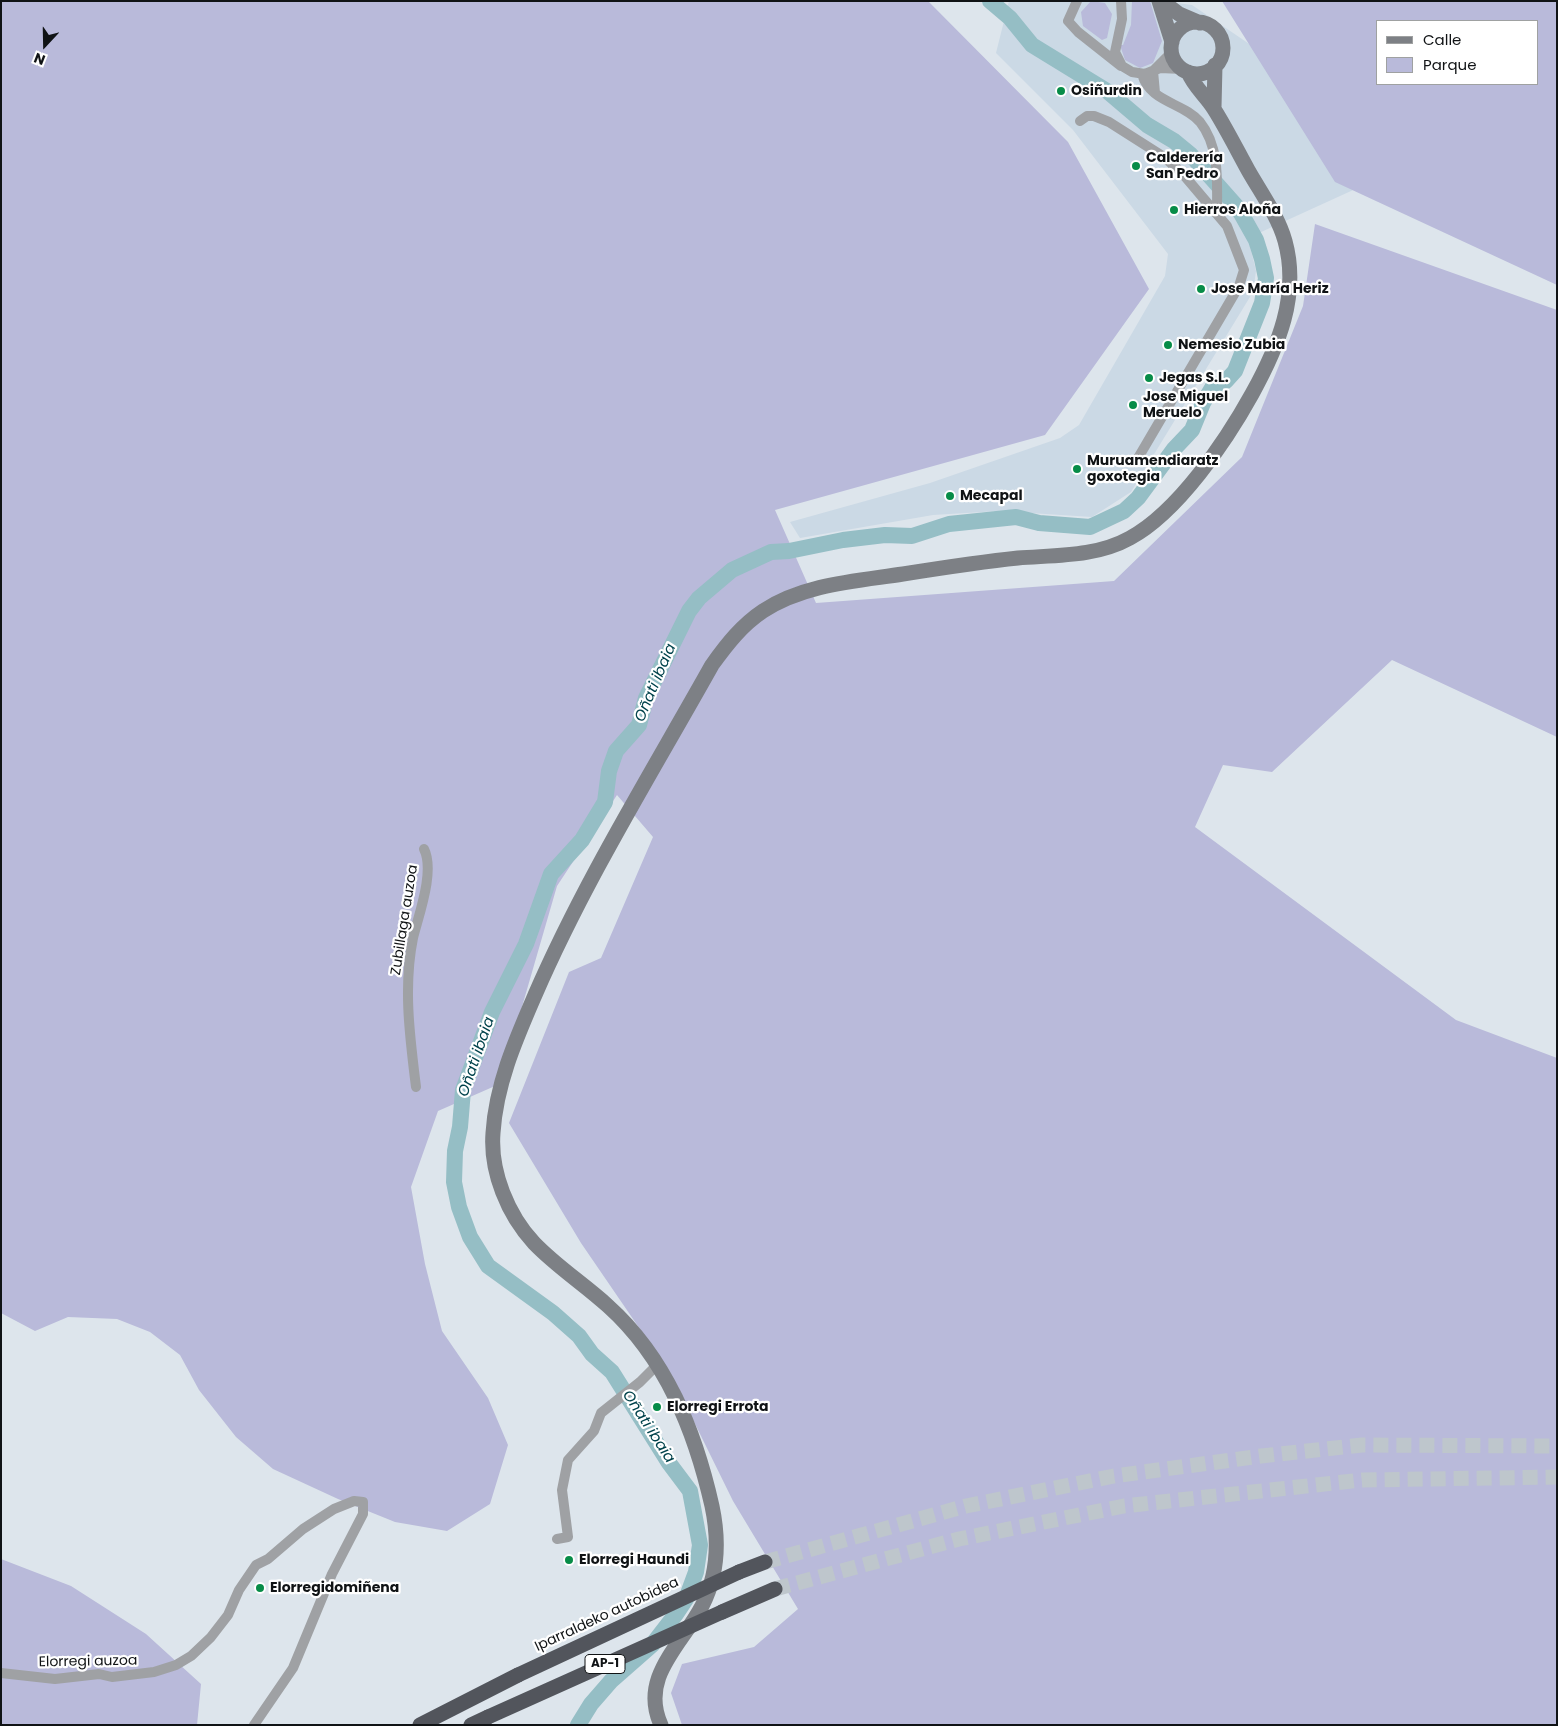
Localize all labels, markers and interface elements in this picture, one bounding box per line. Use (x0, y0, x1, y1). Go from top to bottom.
north arrow (20, 20, 70, 70)
legend (1376, 20, 1538, 85)
text: Calle (1423, 29, 1461, 50)
text: N (31, 48, 48, 70)
text: Parque (1423, 54, 1476, 75)
place label: Osiñurdin (1071, 83, 1142, 99)
marker: Osiñurdin (1055, 85, 1067, 97)
place label: Calderería San Pedro (1146, 150, 1223, 182)
marker: Calderería San Pedro (1130, 160, 1142, 172)
place label: Hierros Aloña (1184, 202, 1281, 218)
marker: Hierros Aloña (1168, 204, 1180, 216)
place label: Jose María Heriz (1211, 281, 1329, 297)
marker: Jose María Heriz (1195, 283, 1207, 295)
place label: Nemesio Zubia (1178, 337, 1285, 353)
marker: Nemesio Zubia (1162, 339, 1174, 351)
place label: Jegas S.L. (1159, 370, 1229, 386)
marker: Jegas S.L. (1143, 372, 1155, 384)
place label: Jose Miguel Meruelo (1143, 389, 1228, 422)
marker: Jose Miguel Meruelo (1127, 399, 1139, 411)
place label: Muruamendiaratz goxotegia (1087, 453, 1218, 486)
marker: Muruamendiaratz goxotegia (1071, 463, 1083, 475)
place label: Mecapal (960, 488, 1023, 504)
marker: Mecapal (944, 490, 956, 502)
water label: Oñati ibaia (632, 641, 680, 725)
street label: Zubillaga auzoa (388, 864, 422, 976)
water label: Oñati ibaia (455, 1015, 499, 1099)
water label: Oñati ibaia (618, 1387, 678, 1467)
place label: Elorregi Errota (667, 1399, 768, 1415)
marker: Elorregi Errota (651, 1401, 663, 1413)
place label: Elorregi Haundi (579, 1552, 689, 1568)
marker: Elorregi Haundi (563, 1554, 575, 1566)
street label: Iparraldeko autobidea (532, 1574, 682, 1656)
place label: Elorregidomiñena (270, 1580, 399, 1596)
marker: Elorregidomiñena (254, 1582, 266, 1594)
street label: Elorregi auzoa (39, 1653, 137, 1671)
road number: AP-1 (585, 1655, 625, 1674)

